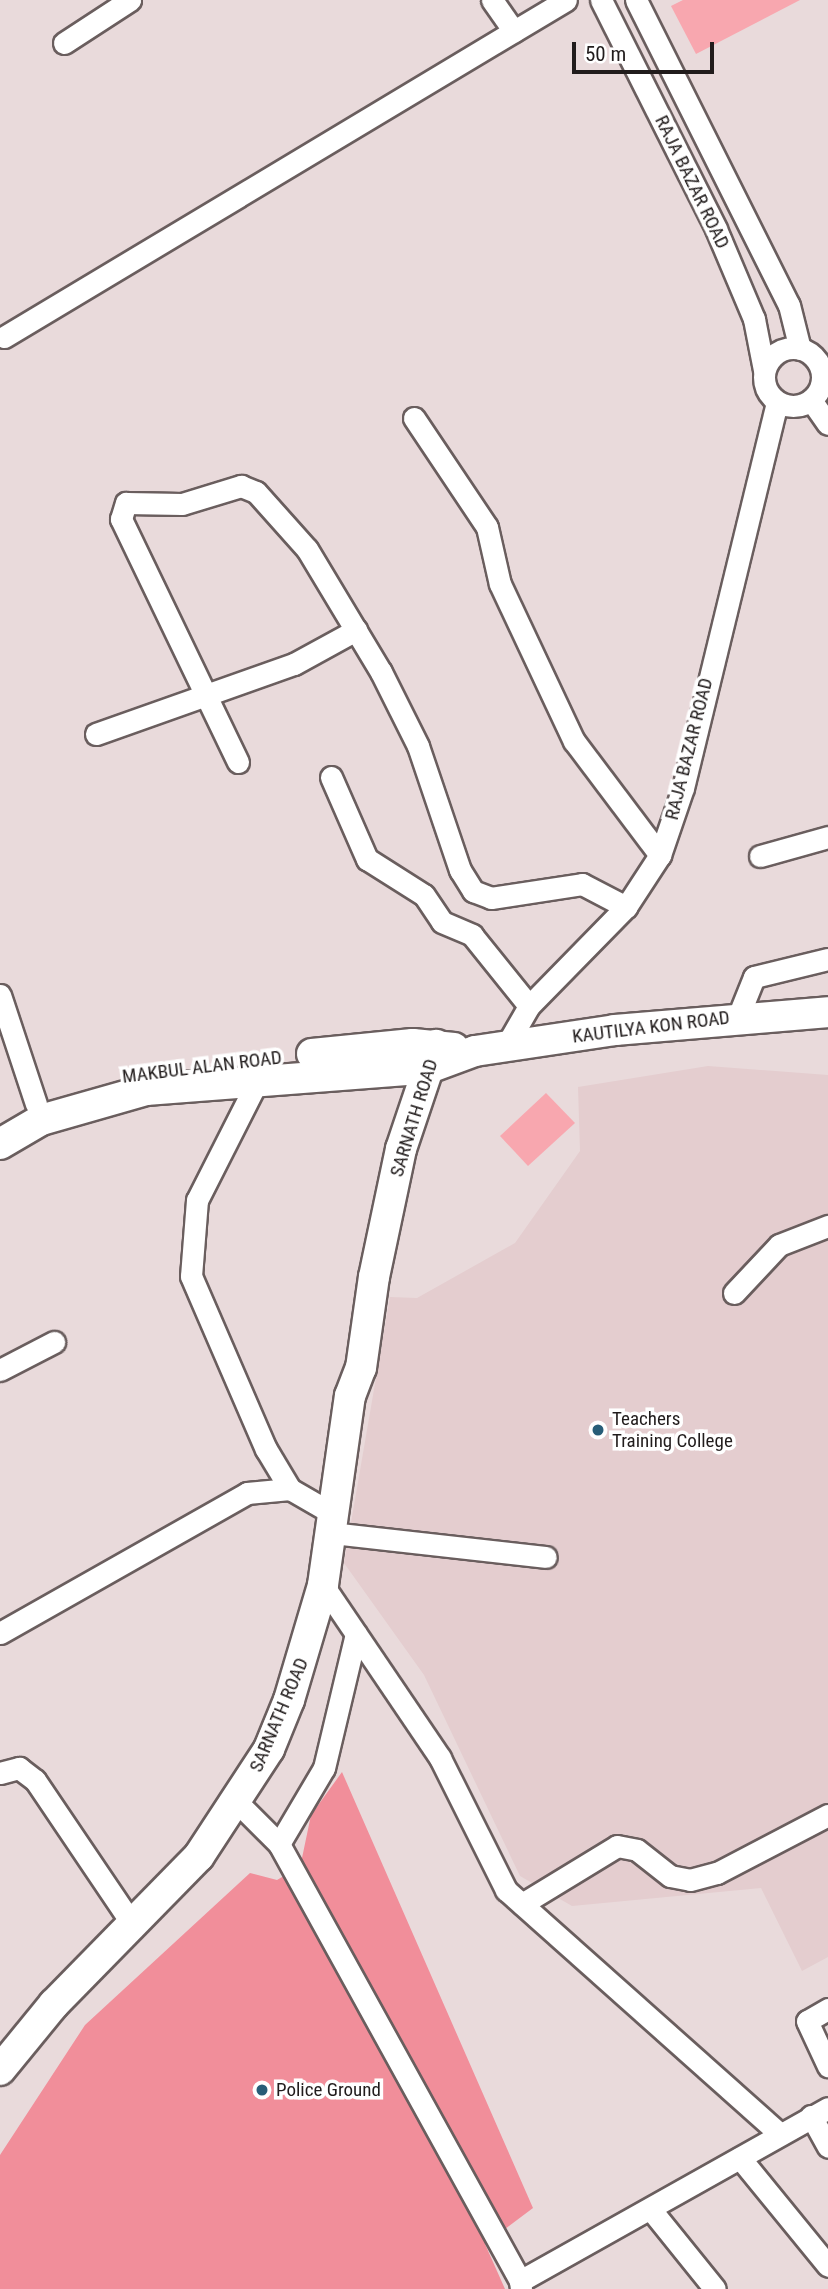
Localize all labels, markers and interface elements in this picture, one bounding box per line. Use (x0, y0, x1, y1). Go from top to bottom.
scale bar (576, 28, 718, 72)
text: 50 m (585, 42, 626, 66)
street label: RAJA BAZAR ROAD (650, 112, 734, 252)
street label: RAJA BAZAR ROAD (660, 676, 718, 822)
street label: KAUTILYA KON ROAD (571, 1006, 731, 1048)
street label: MAKBUL ALAN ROAD (121, 1046, 283, 1088)
street label: SARNATH ROAD (385, 1056, 443, 1180)
place label: Teachers Training College (612, 1408, 733, 1452)
marker: Teachers Training College (590, 1422, 606, 1438)
street label: SARNATH ROAD (245, 1655, 313, 1775)
place label: Police Ground (276, 2079, 381, 2101)
marker: Police Ground (254, 2082, 270, 2098)

